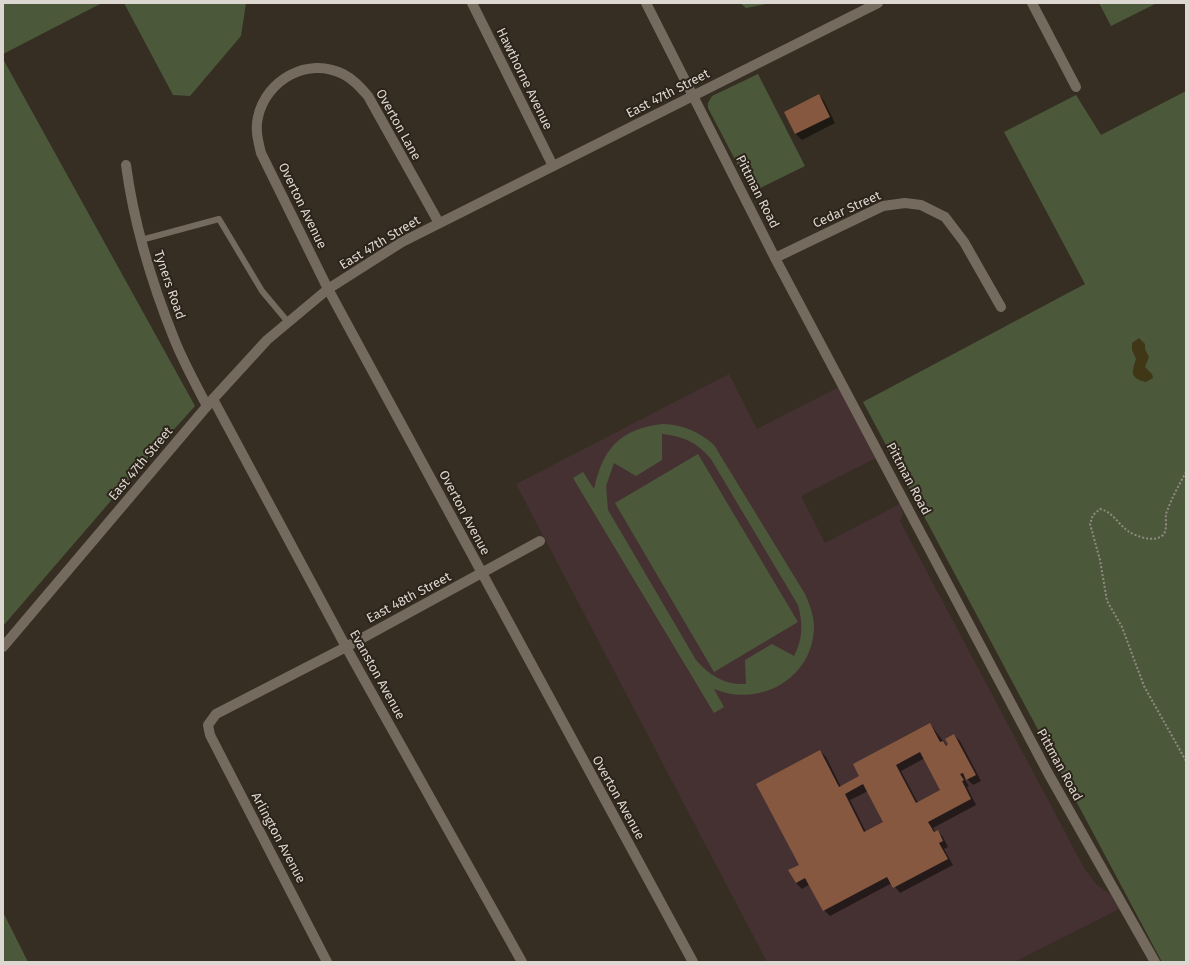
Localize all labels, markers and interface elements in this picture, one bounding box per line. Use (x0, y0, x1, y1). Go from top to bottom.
street label: Hawthorne Avenue (493, 26, 555, 132)
street label: East 47th Street (624, 66, 712, 122)
street label: Overton Lane (372, 87, 424, 163)
street label: Pittman Road (732, 153, 782, 231)
street label: Overton Avenue (274, 160, 330, 252)
street label: Cedar Street (811, 188, 883, 232)
street label: East 47th Street (337, 213, 423, 273)
street label: Tyners Road (150, 249, 188, 321)
street label: East 47th Street (106, 424, 176, 504)
street label: Pittman Road (882, 440, 934, 518)
street label: Overton Avenue (435, 468, 493, 558)
street label: East 48th Street (364, 569, 454, 627)
street label: Evanston Avenue (346, 628, 408, 722)
street label: Pittman Road (1033, 726, 1085, 804)
street label: Overton Avenue (588, 753, 648, 843)
street label: Arlington Avenue (247, 790, 309, 886)

